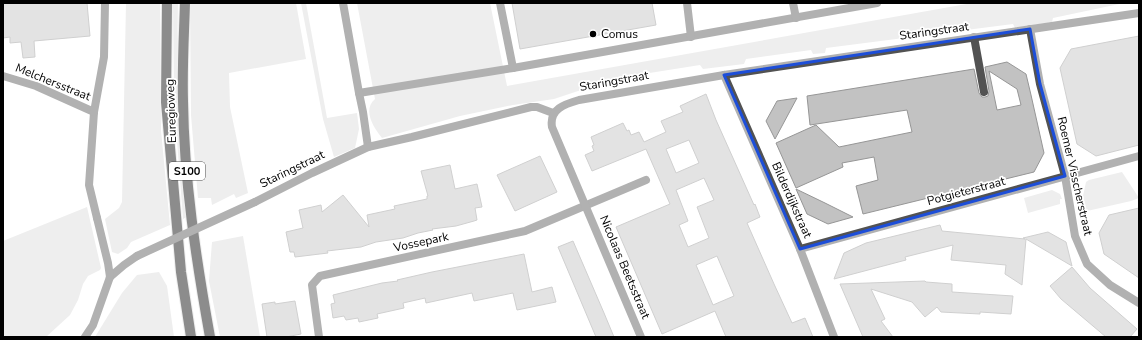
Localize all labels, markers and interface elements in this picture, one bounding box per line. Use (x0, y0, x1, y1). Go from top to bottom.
street label: Staringstraat (898, 18, 971, 44)
place label: Comus (601, 26, 638, 42)
marker: Comus (588, 29, 598, 39)
street label: Melchersstraat (13, 60, 94, 105)
street label: Staringstraat (578, 67, 651, 95)
street label: Euregioweg (162, 79, 180, 143)
street label: Roemer Visscherstraat (1054, 115, 1097, 238)
street label: Staringstraat (257, 146, 328, 192)
street label: Bilderdijkstraat (768, 159, 816, 241)
road number: S100 (169, 162, 205, 180)
street label: Potgieterstraat (925, 173, 1008, 209)
street label: Nicolaas Beetsstraat (596, 213, 654, 322)
street label: Vossepark (391, 228, 451, 256)

